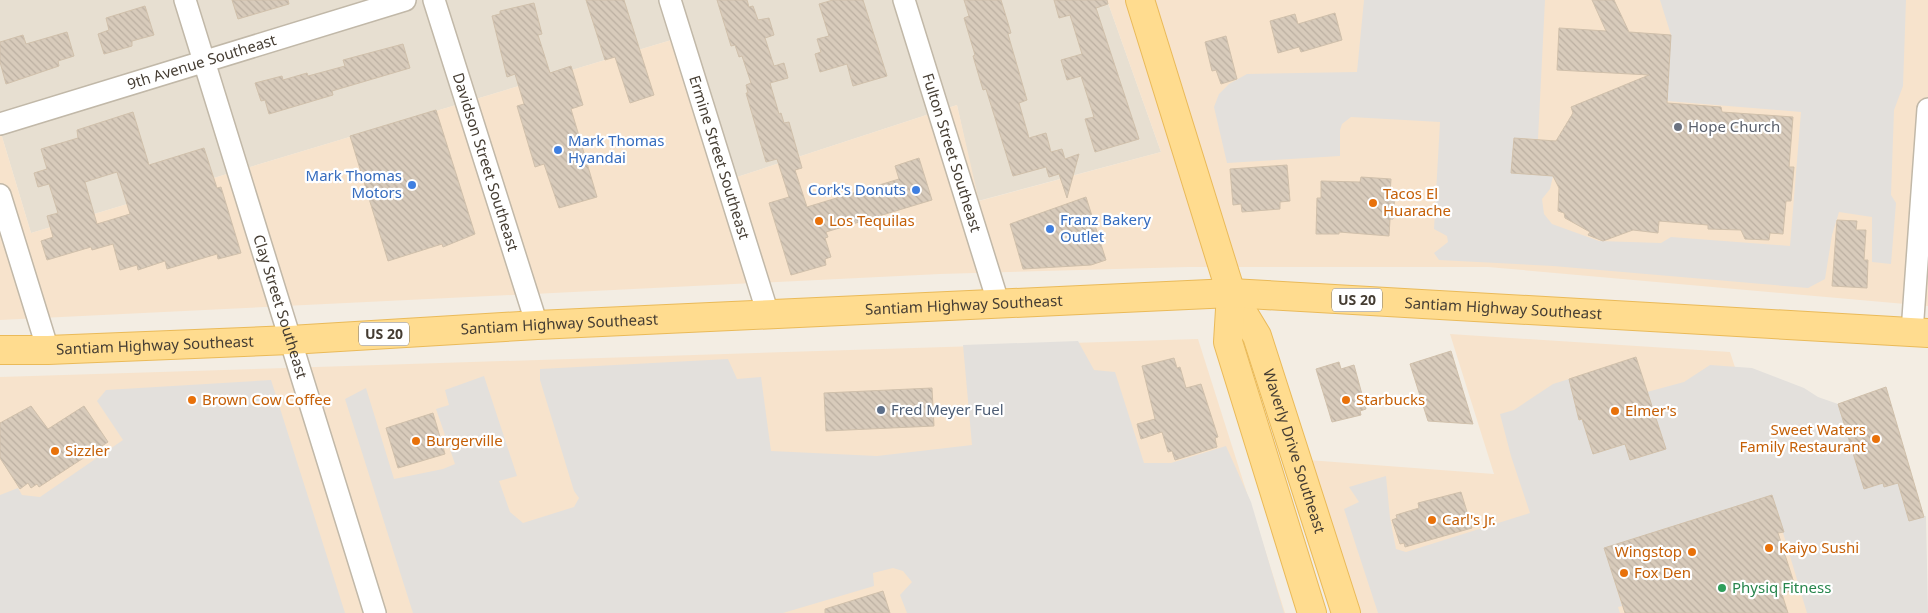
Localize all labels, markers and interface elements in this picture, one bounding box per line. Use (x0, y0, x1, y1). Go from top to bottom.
street label: 9th Avenue Southeast (125, 29, 279, 93)
street label: Davidson Street Southeast (449, 70, 524, 254)
street label: Fulton Street Southeast (918, 71, 987, 235)
street label: Ermine Street Southeast (685, 73, 755, 242)
place label: Hope Church (1688, 116, 1780, 136)
marker: Hope Church (1672, 121, 1684, 133)
place label: Mark Thomas Hyandai (568, 130, 664, 167)
marker: Mark Thomas Hyandai (552, 144, 564, 156)
place label: Mark Thomas Motors (306, 165, 402, 202)
marker: Mark Thomas Motors (406, 179, 418, 191)
place label: Cork's Donuts (808, 179, 906, 199)
place label: Tacos El Huarache (1383, 183, 1451, 220)
marker: Cork's Donuts (910, 184, 922, 196)
marker: Tacos El Huarache (1367, 197, 1379, 209)
place label: Franz Bakery Outlet (1060, 209, 1151, 246)
place label: Los Tequilas (829, 210, 915, 230)
marker: Los Tequilas (813, 215, 825, 227)
marker: Franz Bakery Outlet (1044, 223, 1056, 235)
street label: Clay Street Southeast (249, 232, 313, 381)
road number: US 20 (1332, 288, 1382, 312)
street label: Santiam Highway Southeast (865, 290, 1064, 319)
street label: Santiam Highway Southeast (1404, 292, 1603, 323)
street label: Santiam Highway Southeast (460, 308, 659, 339)
road number: US 20 (359, 322, 409, 346)
street label: Santiam Highway Southeast (56, 330, 255, 359)
street label: Waverly Drive Southeast (1259, 366, 1331, 536)
place label: Brown Cow Coffee (202, 389, 331, 409)
place label: Starbucks (1356, 389, 1425, 409)
marker: Brown Cow Coffee (186, 394, 198, 406)
marker: Starbucks (1340, 394, 1352, 406)
place label: Fred Meyer Fuel (891, 399, 1004, 419)
place label: Elmer's (1625, 400, 1677, 420)
marker: Fred Meyer Fuel (875, 404, 887, 416)
marker: Elmer's (1609, 405, 1621, 417)
place label: Sweet Waters Family Restaurant (1739, 419, 1867, 456)
place label: Burgerville (426, 430, 503, 450)
marker: Sweet Waters Family Restaurant (1870, 433, 1882, 445)
marker: Burgerville (410, 435, 422, 447)
place label: Sizzler (65, 440, 110, 460)
marker: Sizzler (49, 445, 61, 457)
place label: Carl's Jr. (1442, 509, 1496, 529)
marker: Carl's Jr. (1426, 514, 1438, 526)
place label: Kaiyo Sushi (1779, 537, 1859, 557)
place label: Wingstop (1615, 541, 1682, 561)
marker: Kaiyo Sushi (1763, 542, 1775, 554)
marker: Wingstop (1686, 546, 1698, 558)
place label: Fox Den (1634, 562, 1691, 582)
marker: Fox Den (1618, 567, 1630, 579)
place label: Physiq Fitness (1732, 577, 1831, 597)
marker: Physiq Fitness (1716, 582, 1728, 594)

